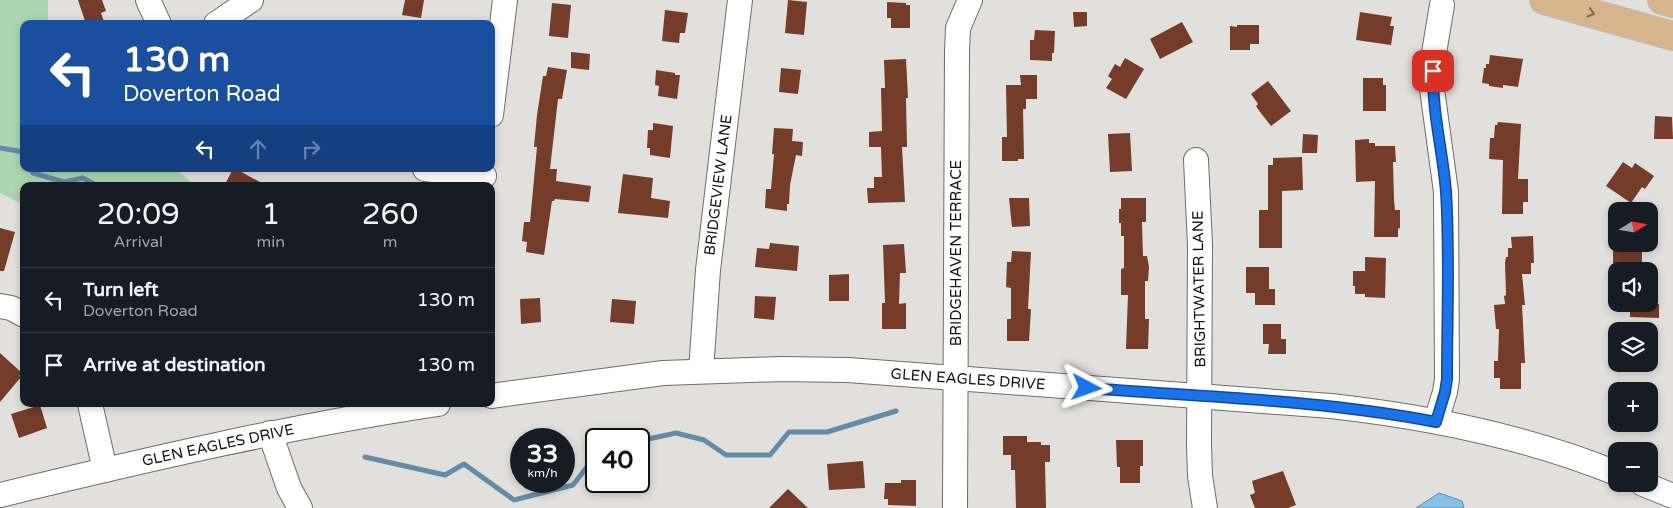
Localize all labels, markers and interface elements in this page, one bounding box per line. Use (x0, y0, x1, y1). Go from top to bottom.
one-way arrow (1586, 8, 1594, 18)
text: 130 m (123, 39, 230, 81)
icon: left (40, 40, 105, 105)
pin (1412, 50, 1454, 92)
icon: arrive (1419, 57, 1447, 85)
text: Doverton Road (123, 81, 281, 107)
street label: BRIDGEVIEW LANE (700, 113, 736, 257)
icon: left (191, 135, 219, 163)
icon: ahead (244, 135, 272, 163)
icon: right (297, 135, 325, 163)
street label: BRIDGEHAVEN TERRACE (947, 160, 965, 346)
text: 20:09 (97, 196, 180, 233)
text: 1 (261, 196, 280, 233)
text: 260 (362, 196, 418, 233)
north arrow (1608, 202, 1658, 252)
map controls (1608, 202, 1658, 492)
street label: BRIGHTWATER LANE (1189, 210, 1209, 368)
text: Arrival (114, 232, 163, 252)
text: min (257, 232, 285, 252)
text: m (383, 232, 397, 252)
button: sound (1608, 262, 1658, 312)
text: Turn left (83, 279, 159, 301)
icon: left (40, 286, 68, 314)
text: 130 m (417, 289, 475, 311)
text: Doverton Road (83, 301, 198, 321)
button: layers (1608, 322, 1658, 372)
icon: arrive (40, 351, 68, 379)
text: Arrive at destination (83, 354, 266, 376)
text: 130 m (417, 354, 475, 376)
position arrow (1060, 361, 1112, 413)
street label: GLEN EAGLES DRIVE (890, 365, 1046, 393)
button: + (1608, 382, 1658, 432)
street label: GLEN EAGLES DRIVE (140, 420, 296, 470)
speed limit sign: 40 (585, 428, 650, 493)
text: 33 (527, 439, 558, 469)
button: − (1608, 442, 1658, 492)
text: km/h (527, 466, 558, 480)

